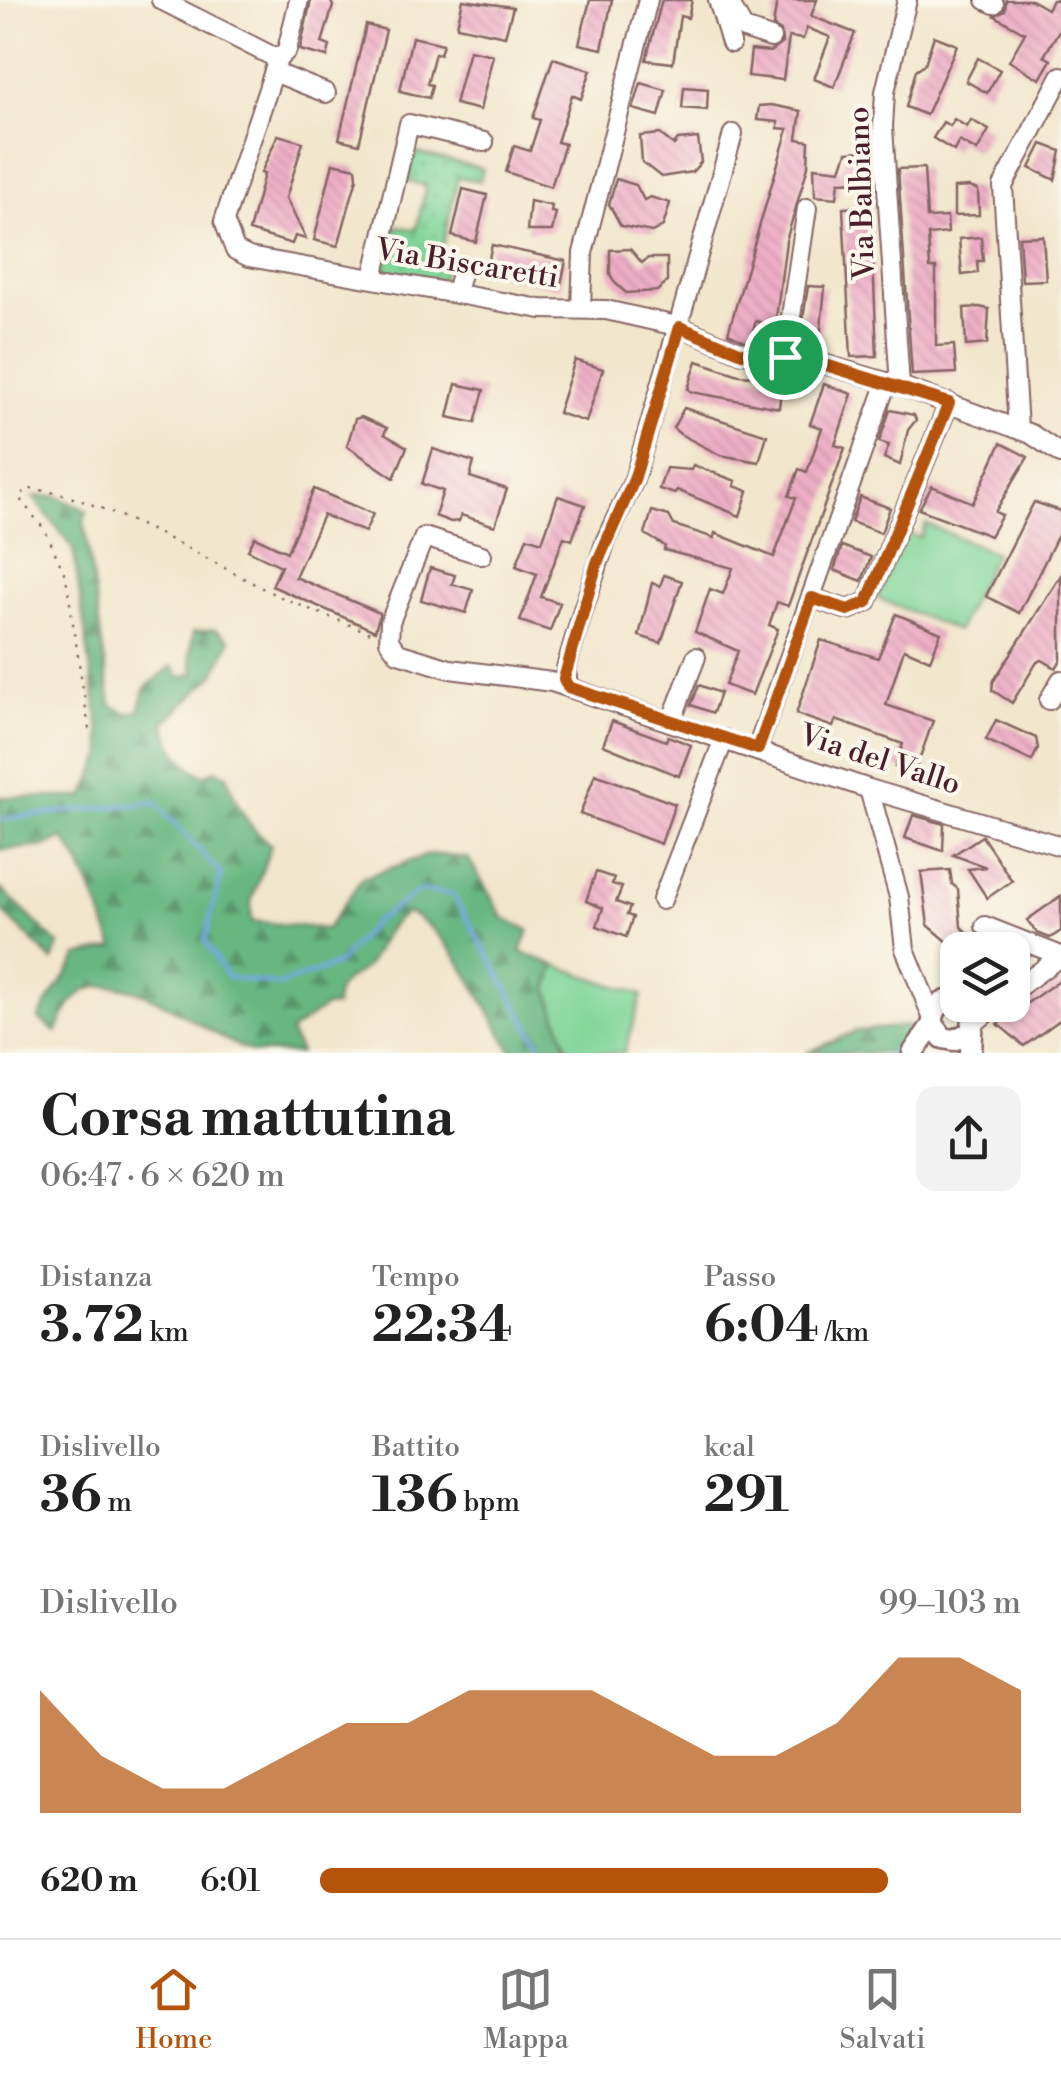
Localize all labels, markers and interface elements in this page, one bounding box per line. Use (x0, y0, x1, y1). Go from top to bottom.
street label: Via Balbiano (840, 106, 884, 281)
street label: Via Biscaretti (372, 231, 561, 297)
pin (743, 315, 828, 400)
icon: arrive (758, 330, 813, 385)
street label: Via del Vallo (794, 716, 965, 804)
map controls (940, 932, 1030, 1022)
button: layers (940, 932, 1030, 1022)
text: Corsa mattutina (40, 1084, 454, 1153)
button: share (916, 1086, 1021, 1191)
text: 06:47 · 6 × 620 m (40, 1156, 285, 1196)
text: Distanza (40, 1260, 152, 1295)
text: Tempo (372, 1260, 460, 1295)
text: Passo (704, 1260, 776, 1295)
text: 3.72 (40, 1295, 144, 1357)
text: 22:34 (372, 1295, 513, 1357)
text: 6:04 (704, 1295, 819, 1357)
text: km (144, 1315, 189, 1350)
text: /km (819, 1315, 869, 1350)
text: Dislivello (40, 1430, 161, 1465)
text: Battito (372, 1430, 460, 1465)
text: kcal (704, 1430, 755, 1465)
text: 36 (40, 1465, 102, 1527)
text: 136 (372, 1465, 458, 1527)
text: 291 (704, 1465, 789, 1527)
text: m (102, 1485, 132, 1520)
text: bpm (458, 1485, 520, 1520)
text: Dislivello (40, 1583, 178, 1623)
text: 99–103 m (879, 1583, 1021, 1623)
text: 620 m (40, 1861, 138, 1901)
text: 6:01 (200, 1861, 261, 1901)
tab: Home (135, 1962, 212, 2057)
tab: Mappa (483, 1962, 569, 2057)
tab: Salvati (840, 1962, 926, 2057)

